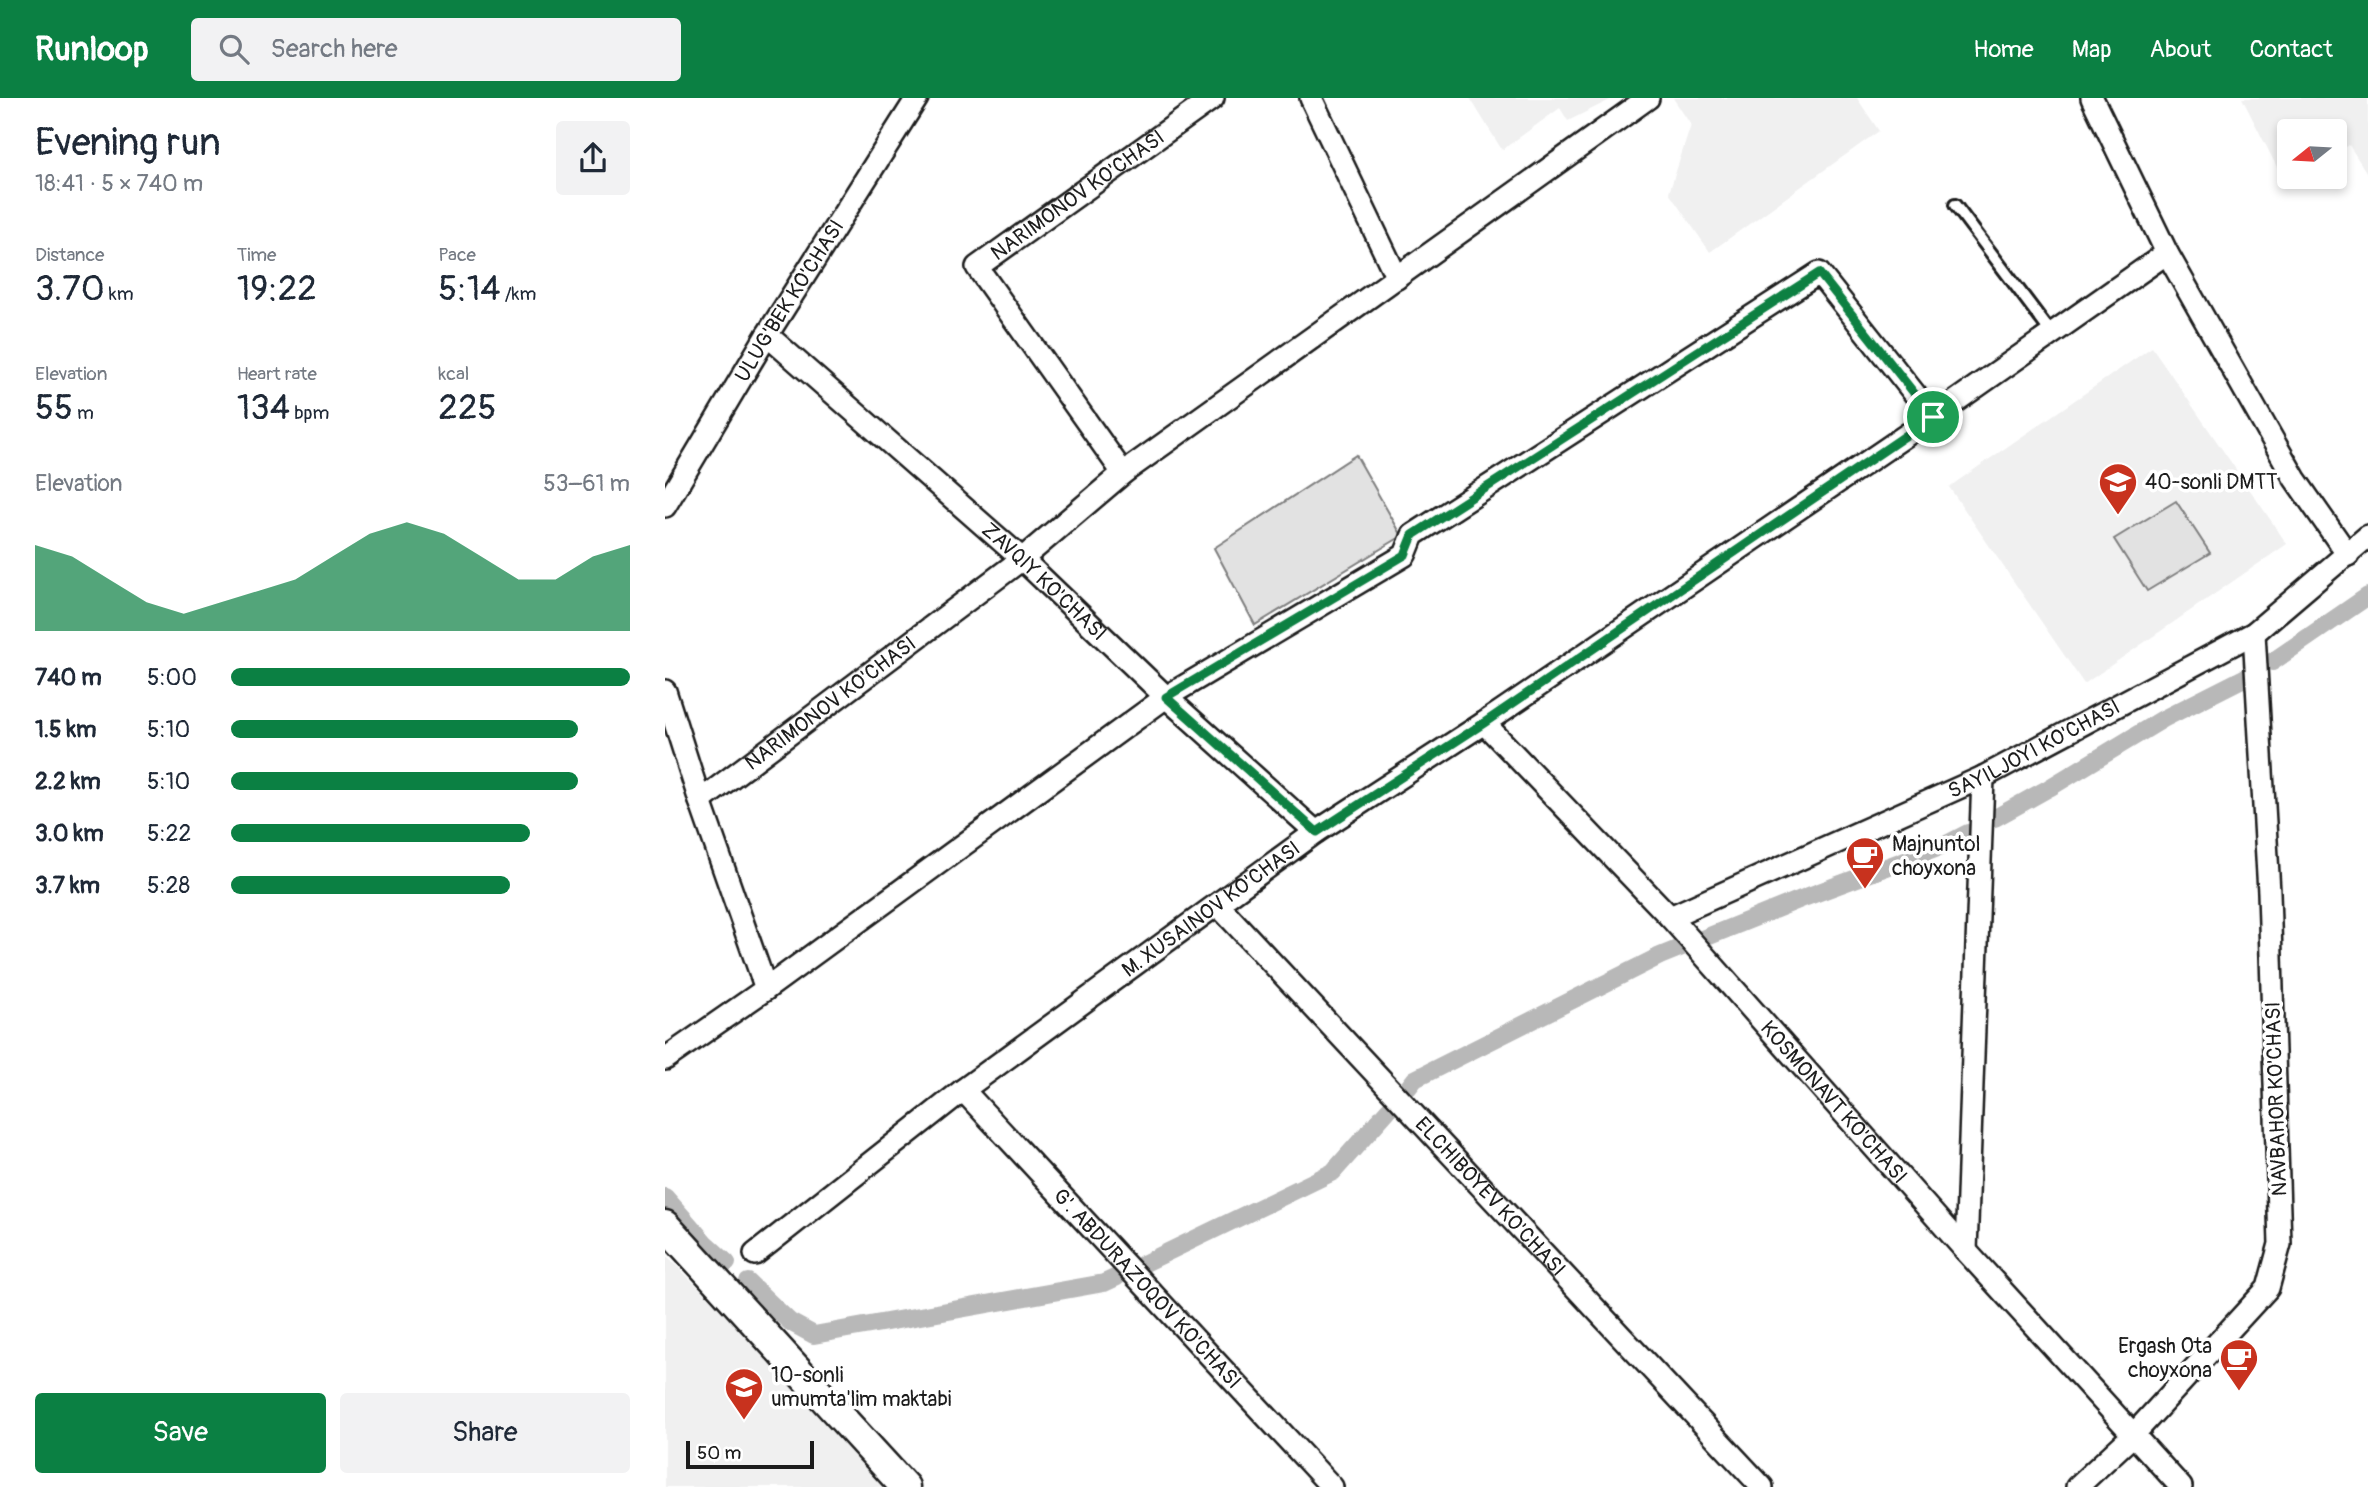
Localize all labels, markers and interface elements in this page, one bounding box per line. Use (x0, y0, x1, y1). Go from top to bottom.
search box (191, 18, 681, 81)
text: Runloop (35, 29, 149, 70)
icon: search (215, 30, 253, 68)
text: Search here (271, 33, 398, 65)
text: Home (1973, 35, 2034, 64)
text: Map (2072, 35, 2112, 64)
text: About (2150, 35, 2212, 64)
text: Contact (2250, 35, 2333, 64)
text: Evening run (35, 119, 221, 167)
north arrow (2277, 119, 2347, 189)
map controls (2277, 119, 2347, 189)
button: share (556, 121, 630, 195)
street label: NARIMONOV KO'CHASI (986, 124, 1170, 267)
text: 18:41 · 5 × 740 m (35, 169, 203, 198)
street label: ULUG'BEK KO'CHASI (729, 215, 850, 387)
text: Distance (35, 243, 104, 267)
text: Time (237, 243, 276, 267)
text: Pace (438, 243, 476, 267)
text: 3.70 (35, 267, 105, 311)
text: 19:22 (237, 267, 317, 311)
text: 5:14 (438, 267, 501, 311)
text: km (105, 282, 134, 306)
text: /km (501, 282, 536, 306)
text: Elevation (35, 362, 107, 386)
text: Heart rate (237, 362, 317, 386)
text: kcal (438, 362, 469, 386)
text: 55 (35, 386, 73, 430)
text: 134 (237, 386, 290, 430)
text: 225 (438, 386, 496, 430)
pin (1903, 387, 1963, 447)
icon: arrive (1914, 398, 1952, 436)
text: m (73, 401, 94, 425)
text: bpm (290, 401, 329, 425)
school or university icon: 40-sonli DMTT (2097, 461, 2139, 516)
text: Elevation (35, 469, 123, 498)
text: 53–61 m (543, 469, 630, 498)
place label: 40-sonli DMTT (2145, 469, 2278, 496)
street label: ZAVQIY KO'CHASI (976, 517, 1112, 647)
street label: NARIMONOV KO'CHASI (740, 630, 922, 777)
text: 740 m (35, 663, 102, 692)
text: 5:00 (147, 663, 197, 692)
street label: SAYILJOYI KO'CHASI (1944, 694, 2125, 805)
text: 1.5 km (35, 715, 97, 744)
text: 5:10 (147, 715, 190, 744)
text: 2.2 km (35, 767, 101, 796)
text: 5:10 (147, 767, 190, 796)
text: 3.0 km (35, 819, 104, 848)
text: 5:22 (147, 819, 191, 848)
place label: Majnuntol choyxona (1892, 831, 1981, 882)
street label: M. XUSAINOV KO'CHASI (1117, 835, 1306, 983)
cafe icon: Majnuntol choyxona (1844, 835, 1886, 890)
text: 3.7 km (35, 871, 100, 900)
text: 5:28 (147, 871, 190, 900)
street label: NAVBAHOR KO'CHASI (2260, 1001, 2293, 1197)
street label: KOSMONAVT KO'CHASI (1754, 1015, 1913, 1190)
street label: ELCHIBOYEV KO'CHASI (1409, 1111, 1571, 1282)
street label: G'. ABDURAZOQOV KO'CHASI (1047, 1183, 1247, 1395)
place label: Ergash Ota choyxona (2118, 1333, 2212, 1384)
cafe icon: Ergash Ota choyxona (2218, 1337, 2260, 1392)
place label: 10-sonli umumta'lim maktabi (771, 1362, 952, 1413)
school or university icon: 10-sonli umumta'lim maktabi (723, 1366, 765, 1421)
button: Save (35, 1393, 326, 1473)
button: Share (340, 1393, 630, 1473)
scale bar (686, 1438, 814, 1470)
text: 50 m (697, 1441, 741, 1465)

